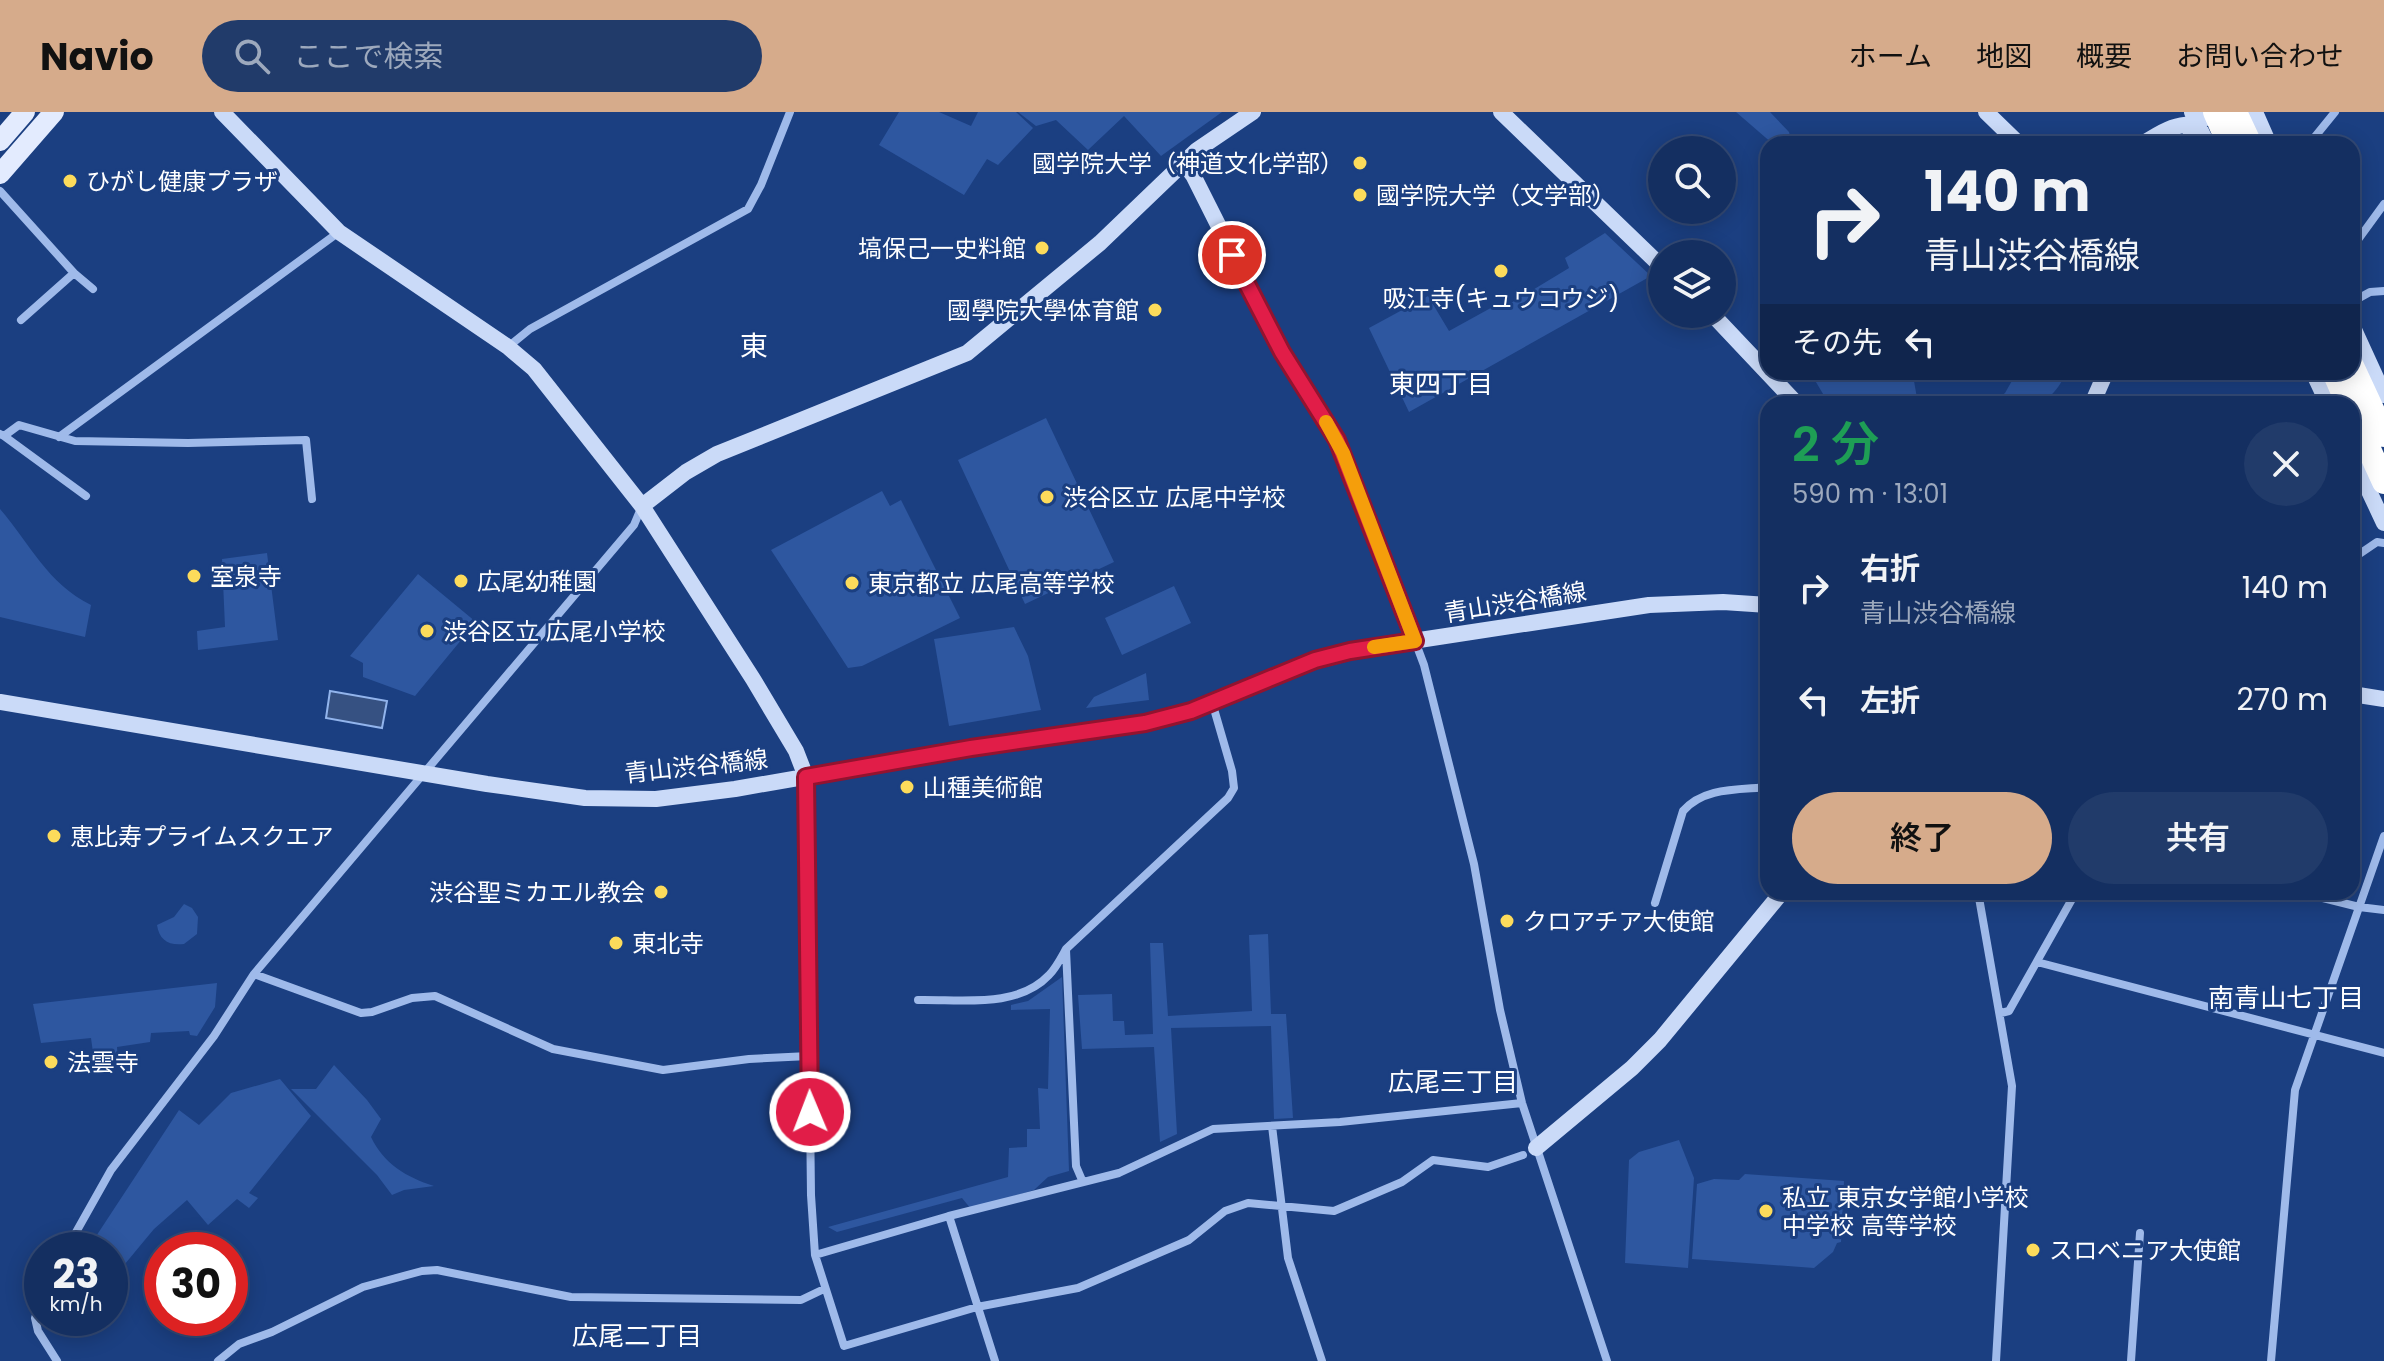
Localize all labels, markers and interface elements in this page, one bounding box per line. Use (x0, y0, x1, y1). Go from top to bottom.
search box (202, 20, 762, 92)
text: Navio (40, 30, 154, 83)
icon: search (230, 34, 274, 78)
text: ここで検索 (294, 35, 444, 78)
text: ホーム (1849, 37, 1932, 76)
text: 地図 (1976, 37, 2032, 76)
text: 概要 (2076, 37, 2132, 76)
text: お問い合わせ (2176, 37, 2344, 76)
map controls (1648, 136, 1736, 328)
button: search (1648, 136, 1736, 224)
place label: 國学院大学（神道文化学部） (1032, 147, 1344, 180)
text: 140 m (1924, 152, 2091, 231)
marker: 國学院大学（神道文化学部） (1351, 154, 1369, 172)
place label: ひがし健康プラザ (86, 165, 278, 198)
icon: right (1792, 168, 1896, 272)
marker: ひがし健康プラザ (61, 172, 79, 190)
place label: 國学院大学（文学部） (1376, 179, 1616, 212)
marker: 國学院大学（文学部） (1351, 186, 1369, 204)
pin (1198, 221, 1266, 289)
text: 青山渋谷橋線 (1924, 230, 2140, 281)
place label: 塙保己一史料館 (858, 232, 1026, 265)
icon: arrive (1210, 233, 1254, 277)
marker: 塙保己一史料館 (1033, 239, 1051, 257)
button: layers (1648, 240, 1736, 328)
marker: 吸江寺(キュウコウジ) (1492, 262, 1510, 280)
place label: 吸江寺(キュウコウジ) (1383, 282, 1619, 315)
place label: 國學院大學体育館 (947, 294, 1139, 327)
marker: 國學院大學体育館 (1146, 301, 1164, 319)
icon: left (1898, 320, 1942, 364)
text: その先 (1792, 321, 1882, 364)
district label: 東 (740, 327, 768, 366)
district label: 東四丁目 (1389, 366, 1493, 402)
text: 2 分 (1792, 411, 1879, 478)
button: close (2244, 422, 2328, 506)
text: 590 m · 13:01 (1792, 476, 1948, 512)
place label: 渋谷区立 広尾中学校 (1063, 481, 1285, 514)
marker: 渋谷区立 広尾中学校 (1038, 488, 1056, 506)
text: 右折 (1860, 547, 1920, 590)
place label: 室泉寺 (210, 560, 282, 593)
place label: 広尾幼稚園 (477, 565, 597, 598)
icon: right (1792, 566, 1836, 610)
text: 140 m (2242, 566, 2328, 609)
marker: 室泉寺 (185, 567, 203, 585)
place label: 東京都立 広尾高等学校 (868, 567, 1114, 600)
marker: 広尾幼稚園 (452, 572, 470, 590)
marker: 東京都立 広尾高等学校 (843, 574, 861, 592)
street label: 青山渋谷橋線 (1441, 574, 1589, 630)
text: 青山渋谷橋線 (1860, 595, 2016, 631)
place label: 渋谷区立 広尾小学校 (443, 615, 665, 648)
marker: 渋谷区立 広尾小学校 (418, 622, 436, 640)
icon: left (1792, 678, 1836, 722)
text: 270 m (2237, 678, 2328, 721)
text: 左折 (1860, 679, 1920, 722)
street label: 青山渋谷橋線 (623, 742, 769, 790)
place label: 山種美術館 (923, 771, 1043, 804)
marker: 山種美術館 (898, 778, 916, 796)
button: 終了 (1792, 792, 2052, 884)
button: 共有 (2068, 792, 2328, 884)
place label: 恵比寿プライムスクエア (70, 820, 334, 853)
marker: 恵比寿プライムスクエア (45, 827, 63, 845)
place label: 渋谷聖ミカエル教会 (429, 876, 645, 909)
marker: 渋谷聖ミカエル教会 (652, 883, 670, 901)
place label: クロアチア大使館 (1523, 905, 1715, 938)
marker: クロアチア大使館 (1498, 912, 1516, 930)
place label: 東北寺 (632, 927, 704, 960)
marker: 東北寺 (607, 934, 625, 952)
district label: 南青山七丁目 (2208, 980, 2364, 1016)
place label: 法雲寺 (67, 1046, 139, 1079)
marker: 法雲寺 (42, 1053, 60, 1071)
district label: 広尾三丁目 (1388, 1064, 1518, 1100)
position arrow (768, 1070, 852, 1154)
place label: 私立 東京女学館小学校 中学校 高等学校 (1782, 1181, 2028, 1242)
marker: 私立 東京女学館小学校 中学校 高等学校 (1757, 1202, 1775, 1220)
speed limit sign: 30 (144, 1232, 248, 1336)
place label: スロベニア大使館 (2049, 1234, 2241, 1267)
marker: スロベニア大使館 (2024, 1241, 2042, 1259)
text: 23 (52, 1246, 100, 1302)
text: km/h (49, 1290, 103, 1318)
district label: 広尾二丁目 (572, 1318, 702, 1354)

